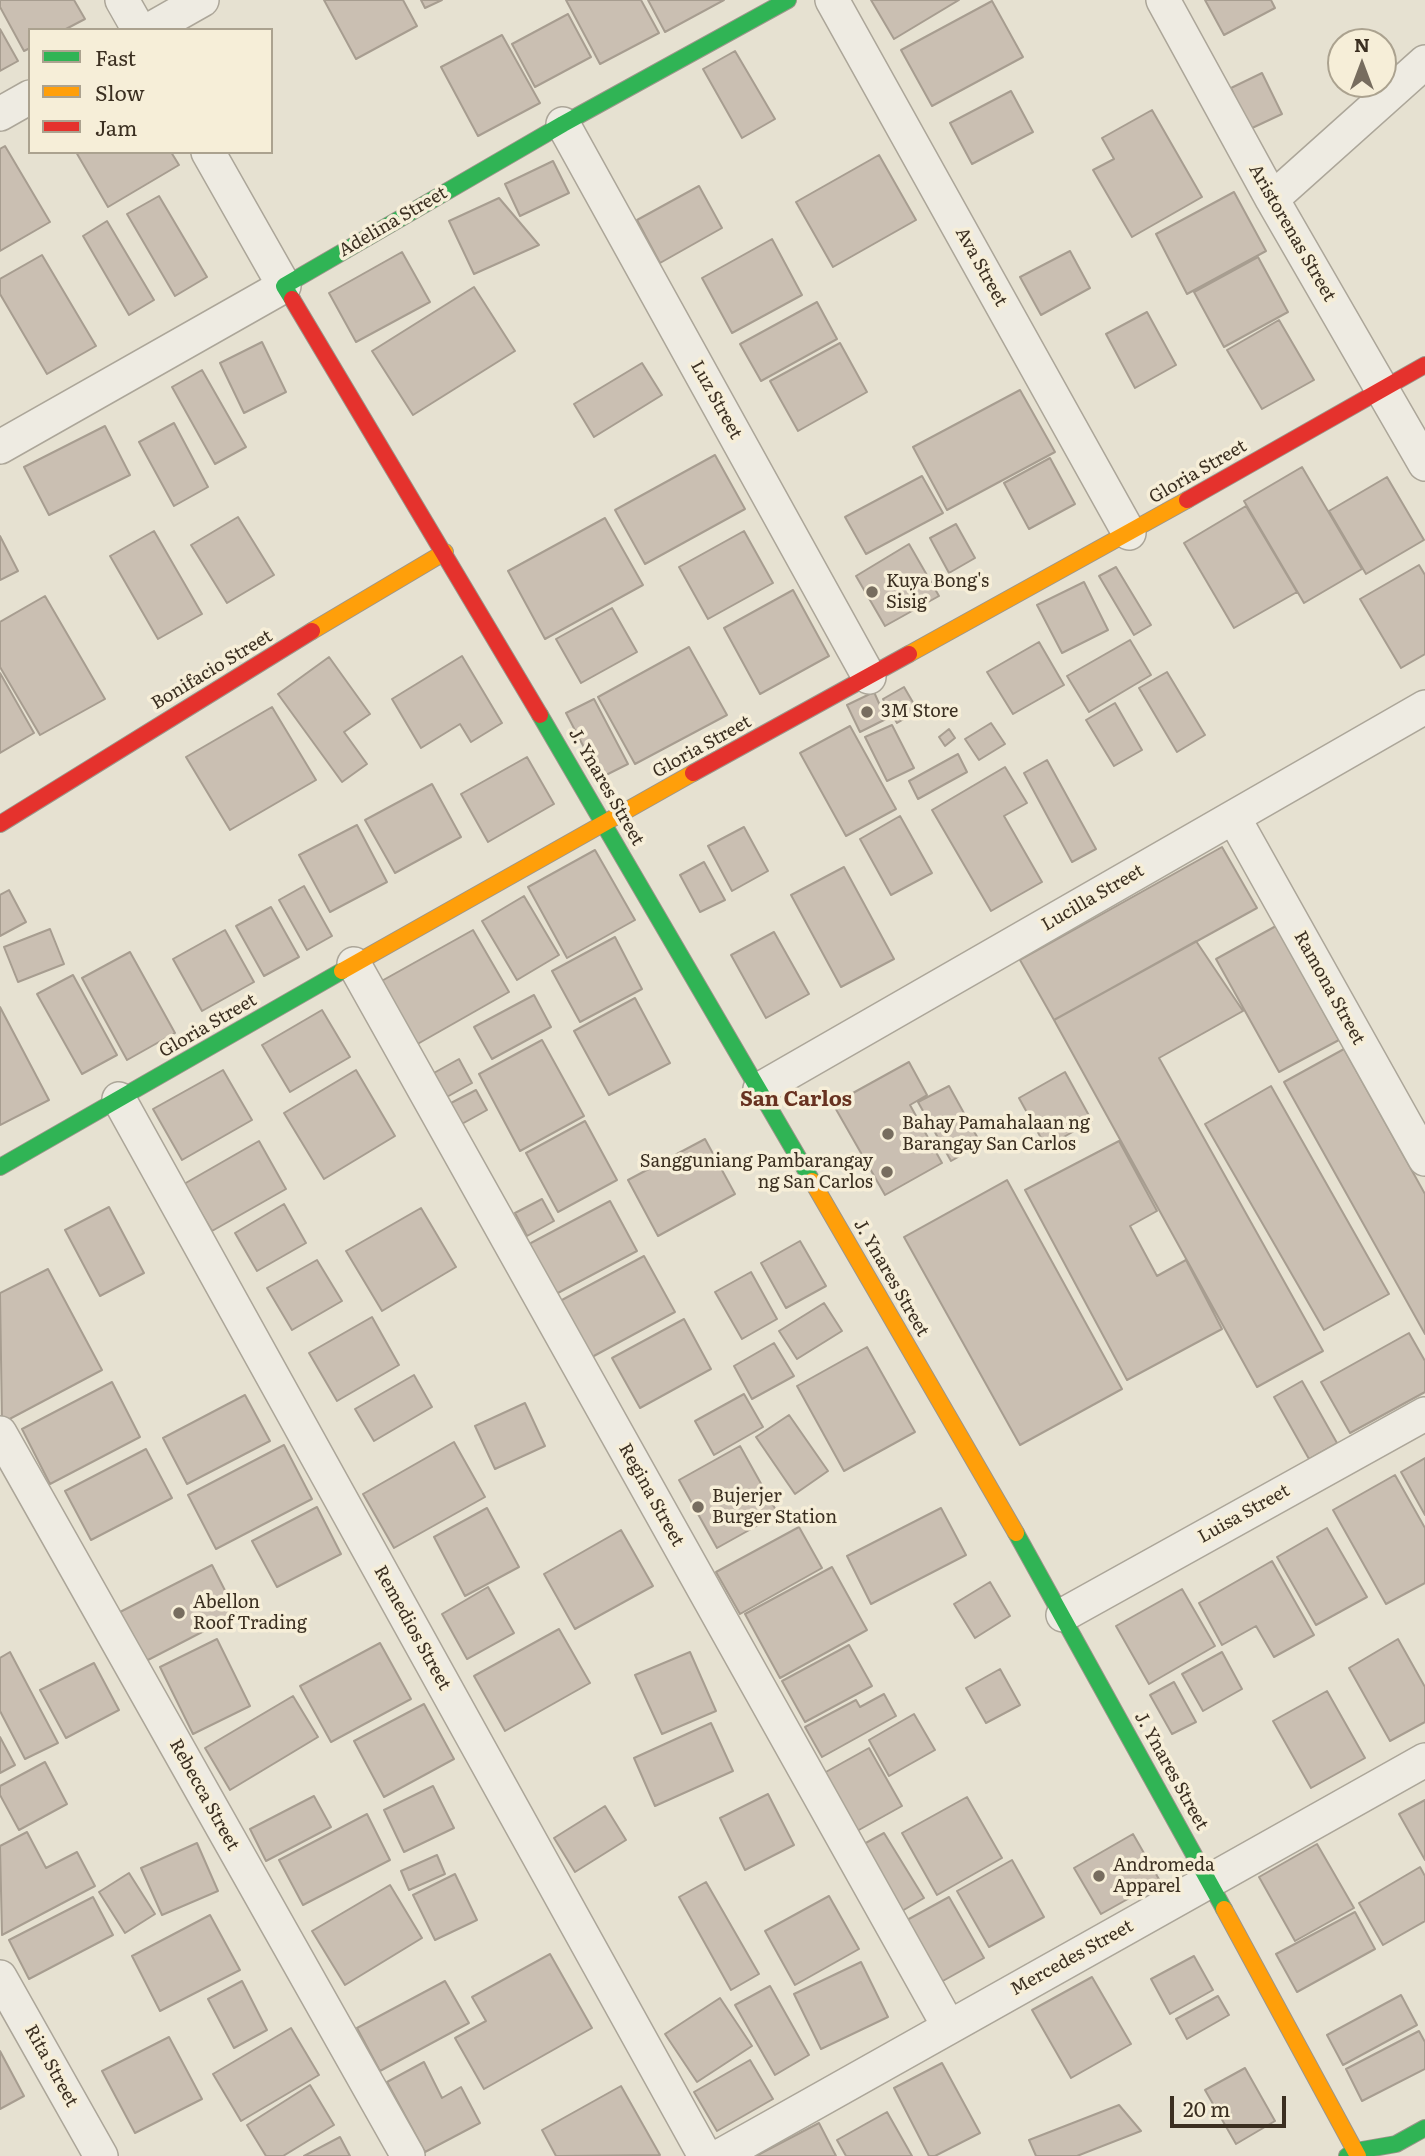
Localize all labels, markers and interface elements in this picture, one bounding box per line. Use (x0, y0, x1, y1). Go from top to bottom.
legend (28, 28, 273, 154)
north arrow (1327, 28, 1397, 98)
text: N (1354, 30, 1370, 58)
text: Fast (95, 41, 136, 72)
text: Slow (95, 76, 145, 107)
text: Jam (95, 111, 137, 142)
street label: Aristorenas Street (1244, 160, 1340, 306)
street label: Adelina Street (335, 182, 451, 262)
street label: Ava Street (951, 224, 1011, 310)
street label: Luz Street (686, 357, 746, 443)
street label: Gloria Street (1145, 435, 1251, 509)
place label: Kuya Bong's Sisig (886, 571, 989, 614)
marker: Kuya Bong's Sisig (864, 584, 880, 600)
street label: Bonifacio Street (148, 625, 276, 715)
place label: 3M Store (881, 701, 958, 723)
marker: 3M Store (859, 704, 875, 720)
street label: Gloria Street (649, 711, 755, 783)
street label: J. Ynares Street (564, 724, 648, 850)
street label: Lucilla Street (1038, 860, 1148, 936)
street label: Ramona Street (1289, 927, 1369, 1049)
street label: Gloria Street (155, 989, 261, 1063)
district label: San Carlos (740, 1087, 852, 1113)
place label: Bahay Pamahalaan ng Barangay San Carlos (902, 1113, 1090, 1156)
marker: Bahay Pamahalaan ng Barangay San Carlos (880, 1126, 896, 1142)
place label: Sangguniang Pambarangay ng San Carlos (640, 1151, 873, 1194)
marker: Sangguniang Pambarangay ng San Carlos (879, 1164, 895, 1180)
street label: J. Ynares Street (849, 1215, 933, 1341)
street label: Regina Street (614, 1440, 688, 1550)
street label: Luisa Street (1194, 1480, 1294, 1548)
place label: Bujerjer Burger Station (712, 1486, 837, 1528)
marker: Bujerjer Burger Station (690, 1499, 706, 1515)
street label: Remedios Street (369, 1562, 455, 1694)
place label: Abellon Roof Trading (193, 1592, 307, 1634)
marker: Abellon Roof Trading (171, 1605, 187, 1621)
street label: J. Ynares Street (1129, 1708, 1213, 1834)
street label: Rebecca Street (164, 1735, 244, 1855)
place label: Andromeda Apparel (1113, 1855, 1215, 1898)
marker: Andromeda Apparel (1091, 1868, 1107, 1884)
street label: Mercedes Street (1007, 1915, 1137, 2001)
street label: Rita Street (20, 2021, 82, 2111)
scale bar (1173, 2082, 1288, 2126)
text: 20 m (1183, 2092, 1230, 2123)

